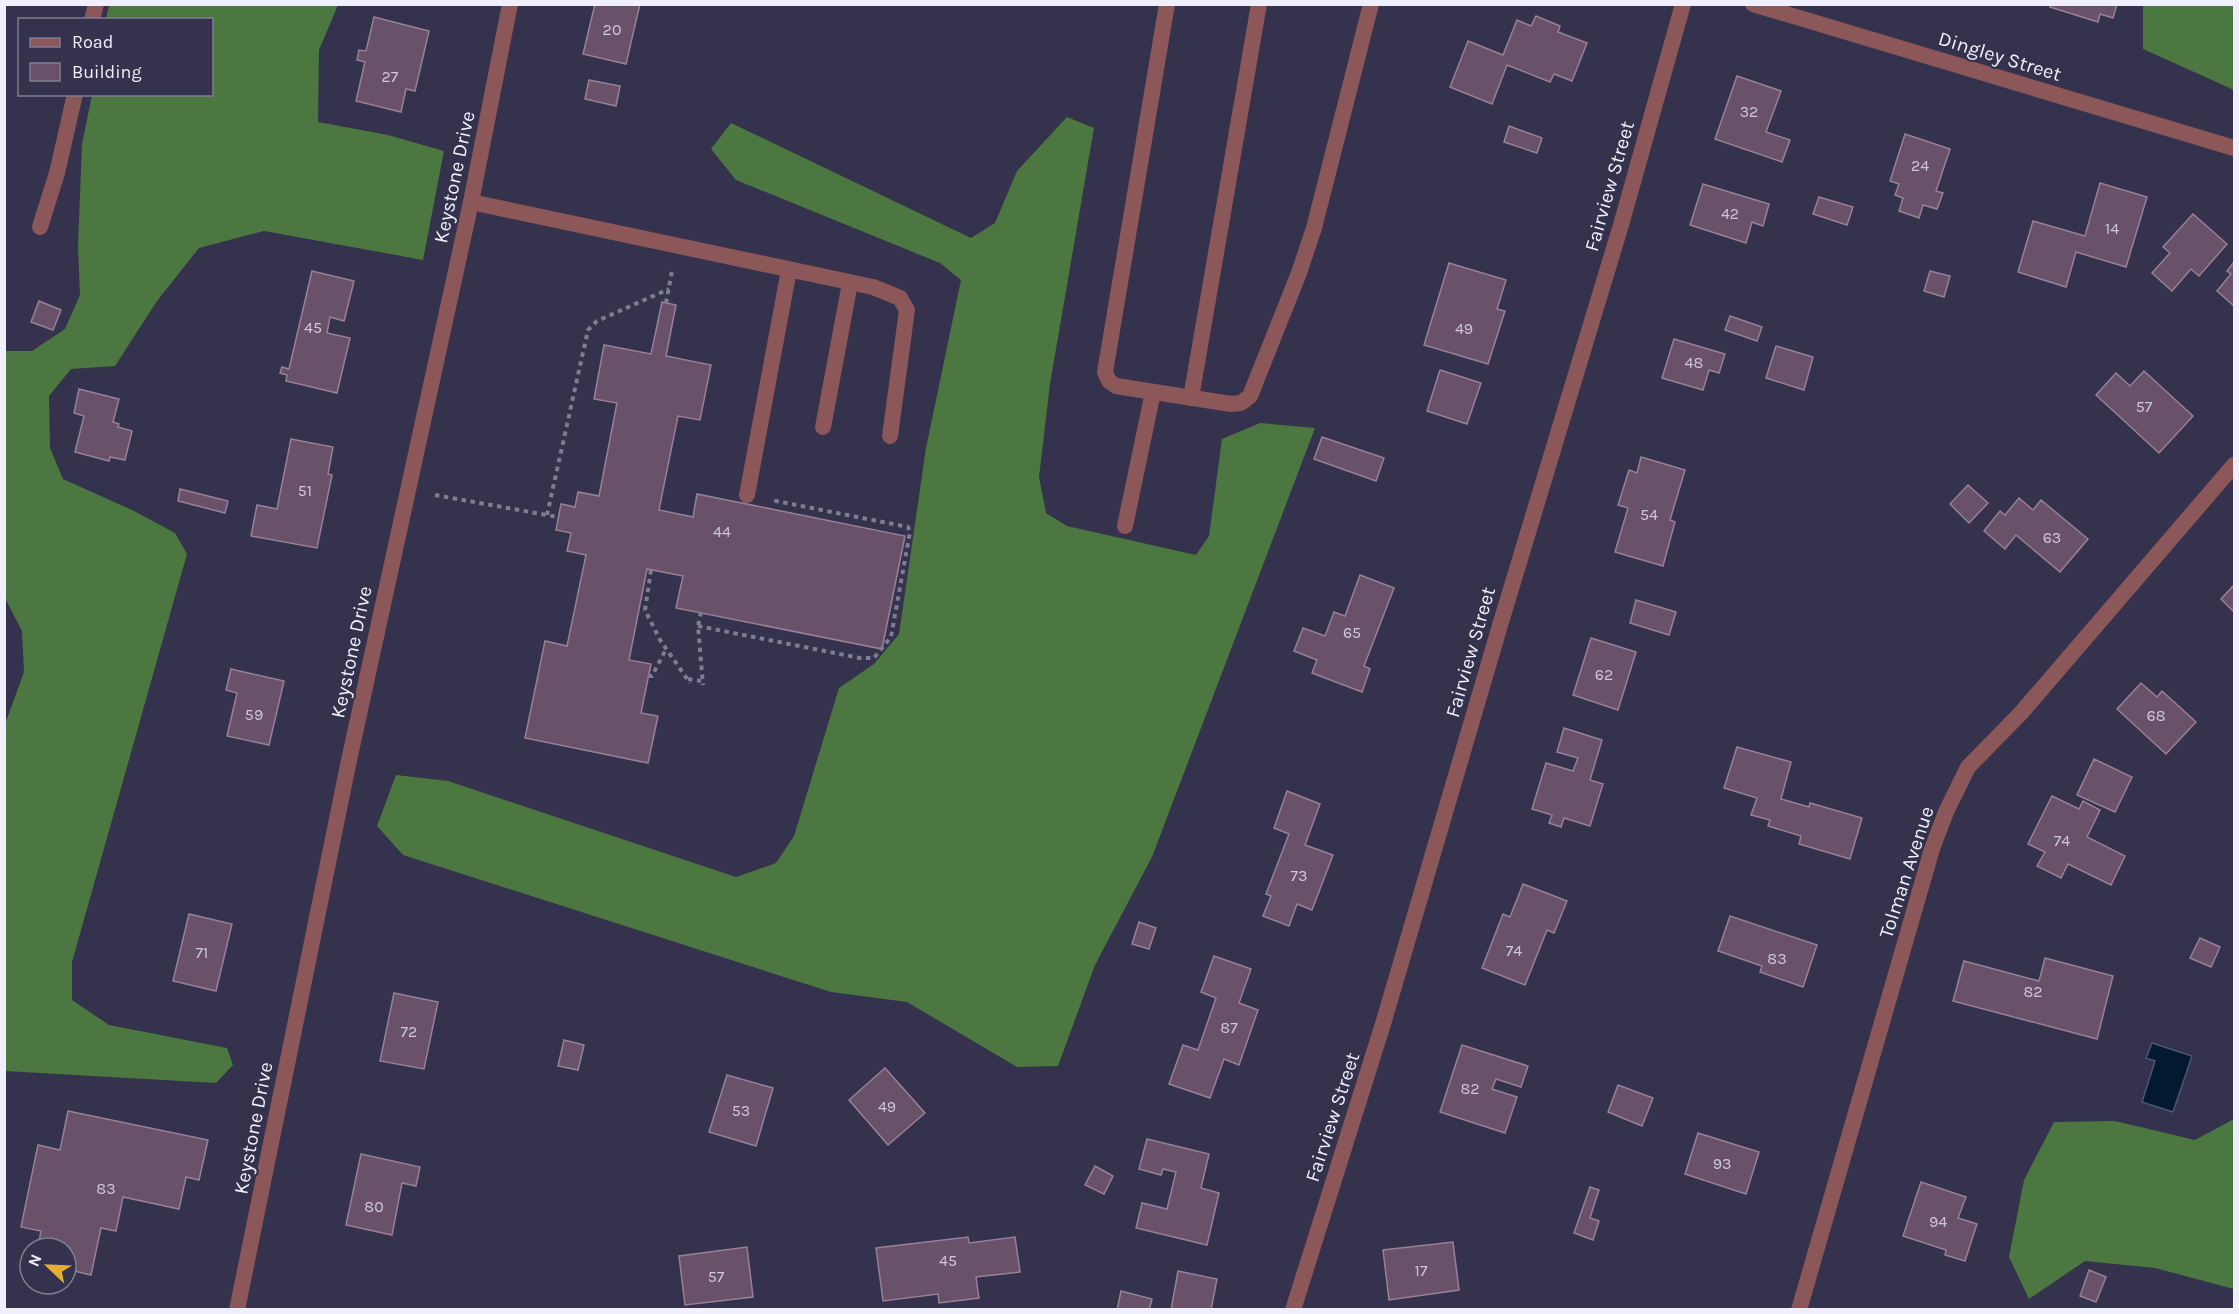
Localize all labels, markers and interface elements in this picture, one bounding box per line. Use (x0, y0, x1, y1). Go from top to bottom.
legend (18, 18, 213, 96)
house number: 20 (603, 20, 621, 39)
street label: Dingley Street (1936, 27, 2065, 86)
text: Road (72, 31, 113, 53)
text: Building (72, 61, 142, 83)
house number: 27 (382, 67, 399, 86)
house number: 32 (1740, 102, 1758, 121)
street label: Keystone Drive (429, 109, 480, 245)
street label: Fairview Street (1580, 118, 1639, 254)
house number: 24 (1911, 156, 1929, 175)
house number: 42 (1721, 204, 1739, 223)
house number: 14 (2105, 219, 2119, 238)
house number: 45 (304, 318, 322, 337)
house number: 49 (1455, 319, 1473, 338)
house number: 48 (1685, 353, 1703, 372)
house number: 57 (2136, 397, 2153, 416)
house number: 51 (298, 481, 312, 500)
house number: 54 (1640, 505, 1658, 524)
house number: 44 (713, 522, 731, 541)
house number: 63 (2043, 528, 2061, 547)
street label: Keystone Drive (326, 584, 377, 720)
street label: Fairview Street (1441, 584, 1500, 720)
house number: 65 (1343, 623, 1361, 642)
house number: 62 (1595, 665, 1613, 684)
house number: 59 (245, 705, 263, 724)
house number: 68 (2147, 706, 2166, 725)
street label: Tolman Avenue (1874, 803, 1939, 941)
house number: 74 (2054, 831, 2070, 850)
house number: 73 (1291, 866, 1307, 885)
house number: 74 (1506, 941, 1522, 960)
house number: 71 (196, 943, 208, 962)
house number: 83 (1767, 949, 1787, 968)
house number: 82 (2023, 982, 2043, 1001)
house number: 87 (1220, 1018, 1238, 1037)
house number: 72 (401, 1022, 417, 1041)
street label: Fairview Street (1301, 1049, 1364, 1185)
street label: Keystone Drive (229, 1060, 278, 1196)
house number: 82 (1460, 1079, 1480, 1098)
house number: 49 (878, 1097, 896, 1116)
house number: 53 (732, 1101, 750, 1120)
house number: 93 (1713, 1154, 1731, 1173)
house number: 83 (96, 1179, 116, 1198)
house number: 80 (364, 1197, 384, 1216)
house number: 94 (1929, 1212, 1947, 1231)
north arrow (18, 1236, 78, 1296)
text: N (24, 1251, 46, 1269)
house number: 45 (939, 1251, 957, 1270)
house number: 17 (1415, 1261, 1428, 1280)
house number: 57 (708, 1267, 725, 1286)

